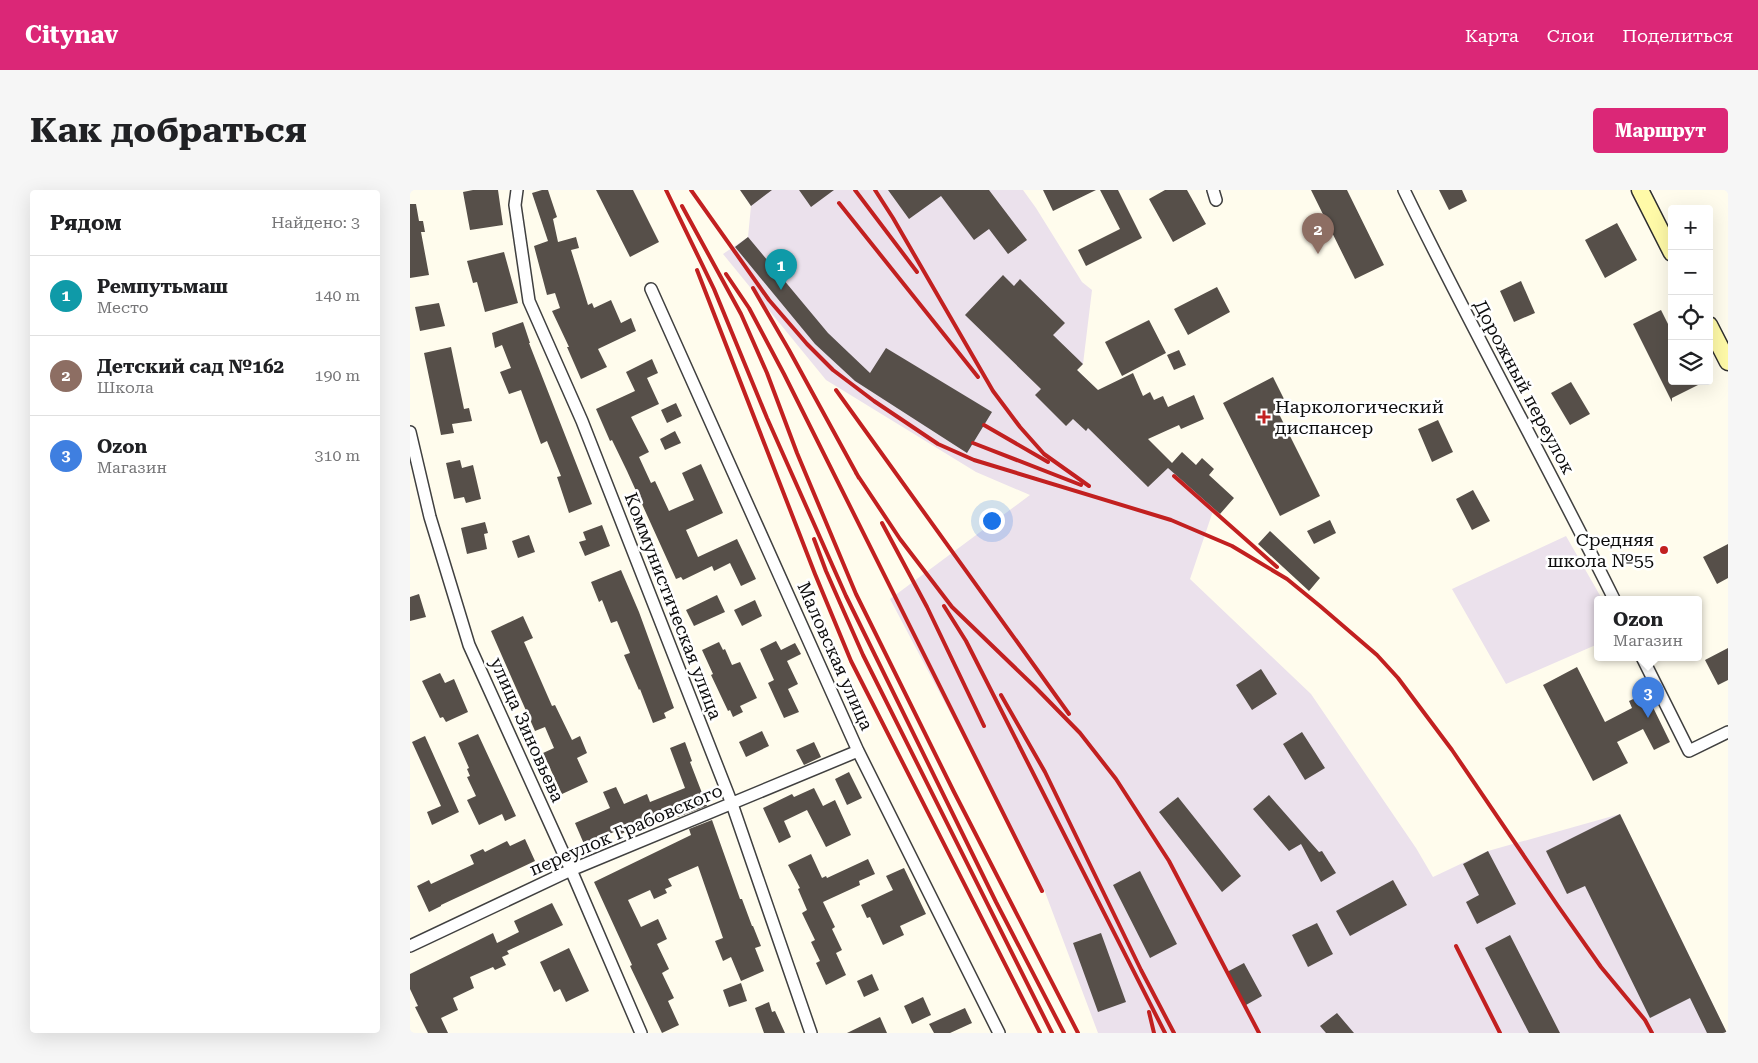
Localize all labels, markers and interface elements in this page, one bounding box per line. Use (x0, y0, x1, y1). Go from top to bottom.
text: Citynav (25, 21, 118, 49)
text: Карта (1465, 25, 1519, 46)
text: Слои (1547, 25, 1594, 46)
text: Поделиться (1622, 25, 1733, 46)
button: Маршрут (1593, 108, 1728, 153)
text: Как добраться (30, 110, 307, 151)
map controls (1668, 205, 1713, 385)
button: + (1668, 205, 1713, 250)
text: Рядом (50, 211, 122, 235)
text: Найдено: 3 (271, 213, 360, 232)
pin: 2 (1302, 213, 1334, 254)
pin: 1 (765, 249, 797, 290)
button: − (1668, 250, 1713, 295)
text: Ремпутьмаш (97, 275, 228, 298)
text: 1 (62, 286, 70, 305)
text: 140 m (314, 286, 360, 305)
button: locate (1668, 295, 1713, 340)
street label: Дорожный переулок (1470, 296, 1579, 477)
text: Место (97, 298, 149, 317)
button: layers (1668, 340, 1713, 385)
text: Детский сад №162 (97, 355, 284, 378)
text: 2 (62, 366, 70, 385)
text: 190 m (314, 366, 360, 385)
text: Школа (97, 378, 154, 397)
place label: Наркологический диспансер (1275, 396, 1444, 438)
marker: Наркологический диспансер (1257, 410, 1271, 424)
text: Ozon (97, 435, 147, 458)
text: 3 (62, 446, 70, 465)
text: 310 m (314, 446, 360, 465)
text: Магазин (97, 458, 167, 477)
street label: Коммунистическая улица (620, 489, 727, 722)
your location (979, 508, 1005, 534)
place label: Средняя школа №55 (1547, 529, 1654, 571)
marker: Средняя школа №55 (1658, 544, 1670, 556)
street label: Маловская улица (793, 578, 878, 733)
popup (1594, 596, 1702, 661)
text: Ozon (1613, 608, 1663, 631)
text: Магазин (1613, 631, 1683, 650)
street label: улица Зиновьева (486, 654, 569, 806)
pin: 3 (1632, 677, 1664, 718)
street label: переулок Грабовского (526, 779, 725, 880)

